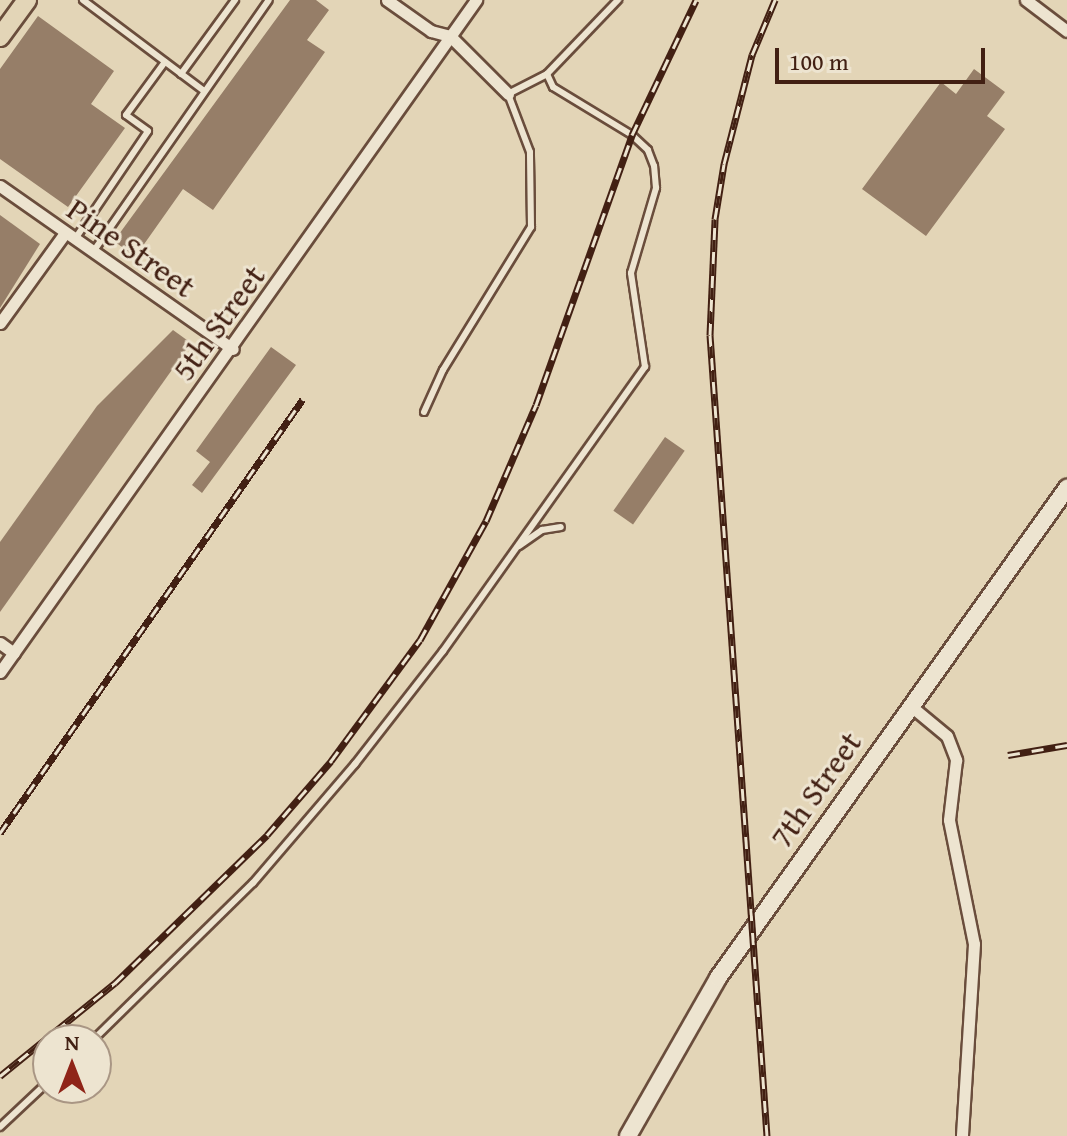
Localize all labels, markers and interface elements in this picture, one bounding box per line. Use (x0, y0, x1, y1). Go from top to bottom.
scale bar (779, 32, 989, 82)
text: 100 m (789, 44, 849, 79)
street label: Pine Street (60, 190, 202, 306)
street label: 5th Street (164, 258, 274, 388)
street label: 7th Street (762, 725, 870, 855)
north arrow (32, 1024, 112, 1104)
text: N (65, 1026, 79, 1058)

